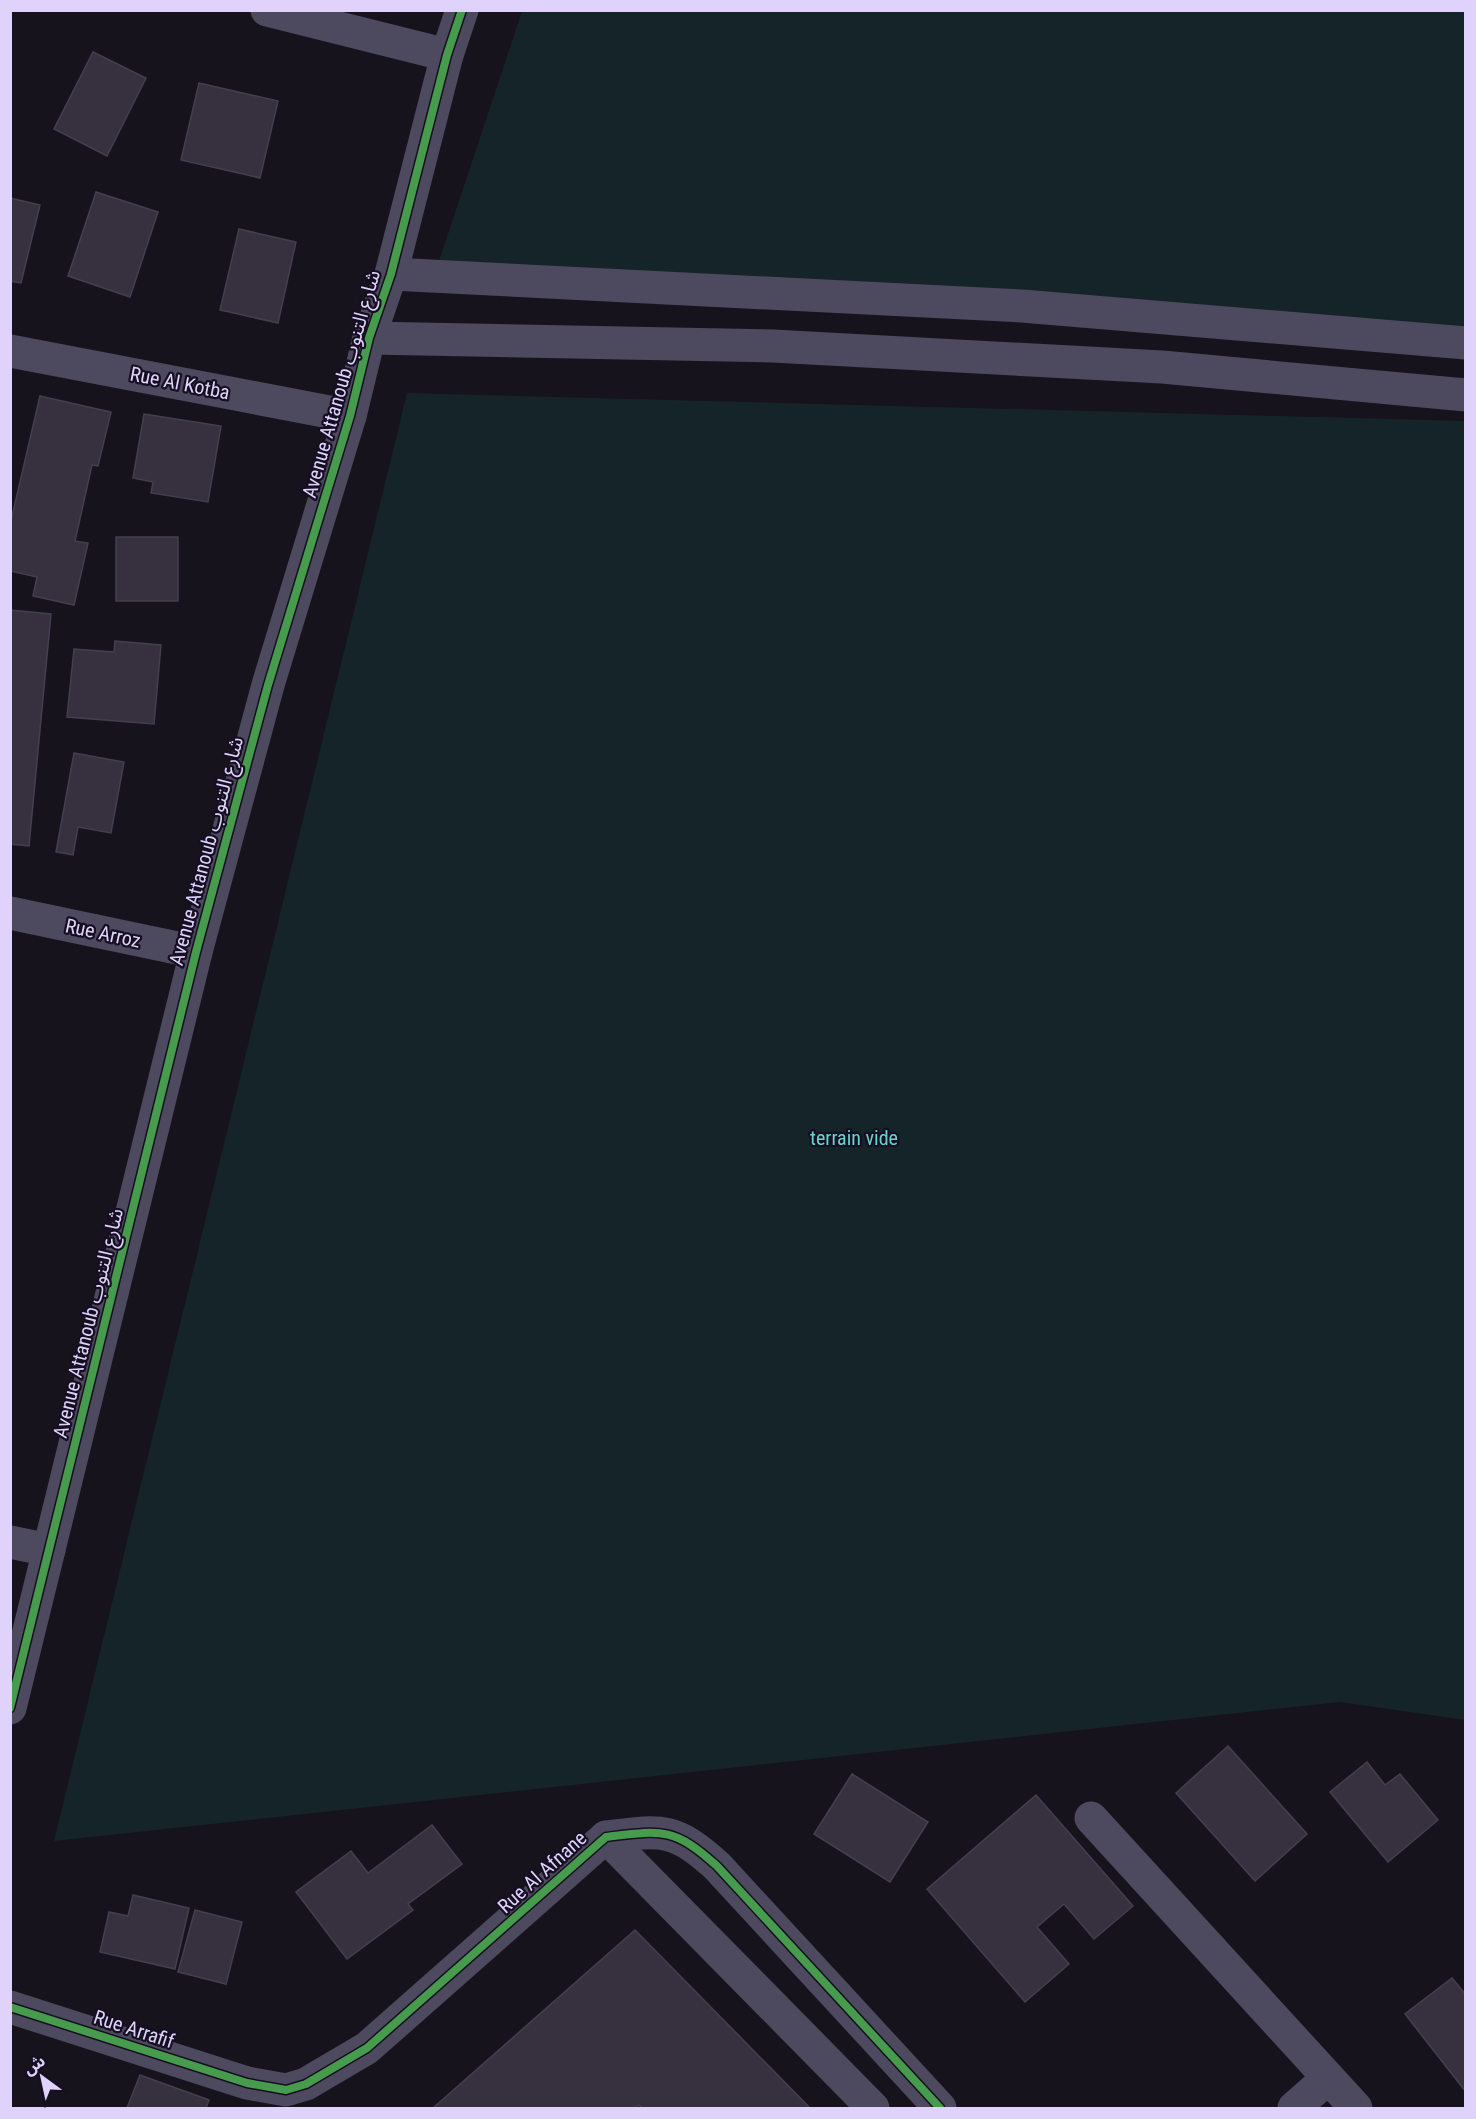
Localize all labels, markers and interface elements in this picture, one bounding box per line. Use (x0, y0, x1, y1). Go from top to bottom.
street label: Avenue Attanoub شارع التنوب (297, 267, 388, 502)
street label: Rue Al Kotba (128, 362, 232, 404)
street label: Avenue Attanoub شارع التنوب (164, 734, 251, 969)
street label: Rue Arroz (63, 913, 143, 953)
park label: terrain vide (810, 1126, 898, 1150)
street label: Avenue Attanoub شارع التنوب (48, 1206, 131, 1441)
street label: Rue Al Afnane (493, 1826, 591, 1918)
street label: Rue Arrafif (91, 2005, 178, 2053)
north arrow (12, 2047, 72, 2107)
text: ش (20, 2051, 49, 2079)

